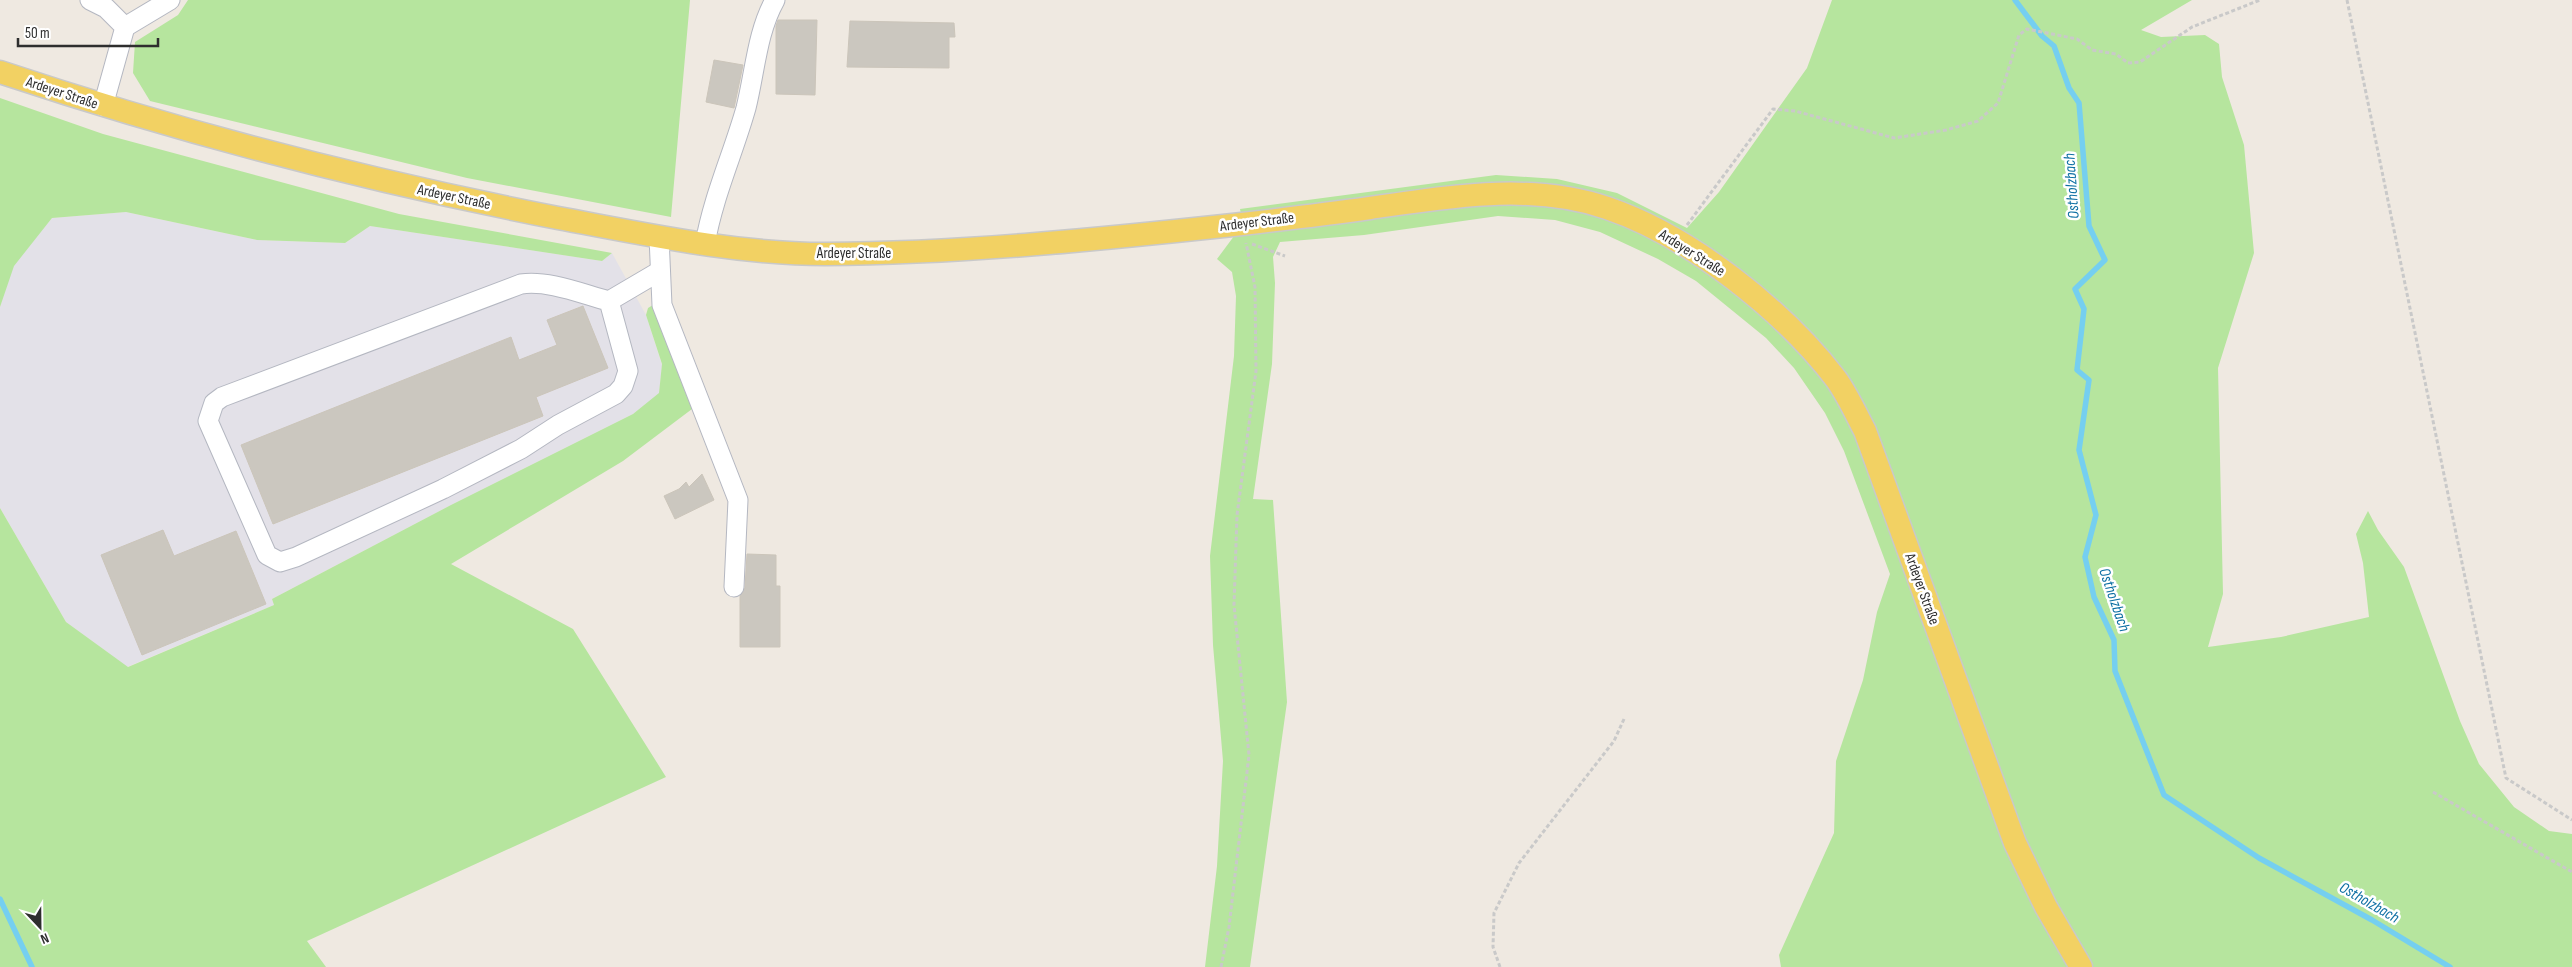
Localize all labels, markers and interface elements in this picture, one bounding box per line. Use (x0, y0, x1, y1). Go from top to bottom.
scale bar (18, 15, 158, 47)
text: 50 m (25, 24, 50, 43)
street label: Ardeyer Straße (23, 72, 100, 114)
water label: Ostholzbach (2060, 152, 2084, 219)
street label: Ardeyer Straße (415, 180, 492, 214)
street label: Ardeyer Straße (1218, 208, 1295, 236)
street label: Ardeyer Straße (1655, 225, 1729, 281)
street label: Ardeyer Straße (816, 244, 891, 263)
street label: Ardeyer Straße (1900, 550, 1944, 627)
water label: Ostholzbach (2094, 566, 2134, 634)
water label: Ostholzbach (2336, 878, 2403, 928)
north arrow (15, 902, 65, 952)
text: N (38, 929, 51, 948)

